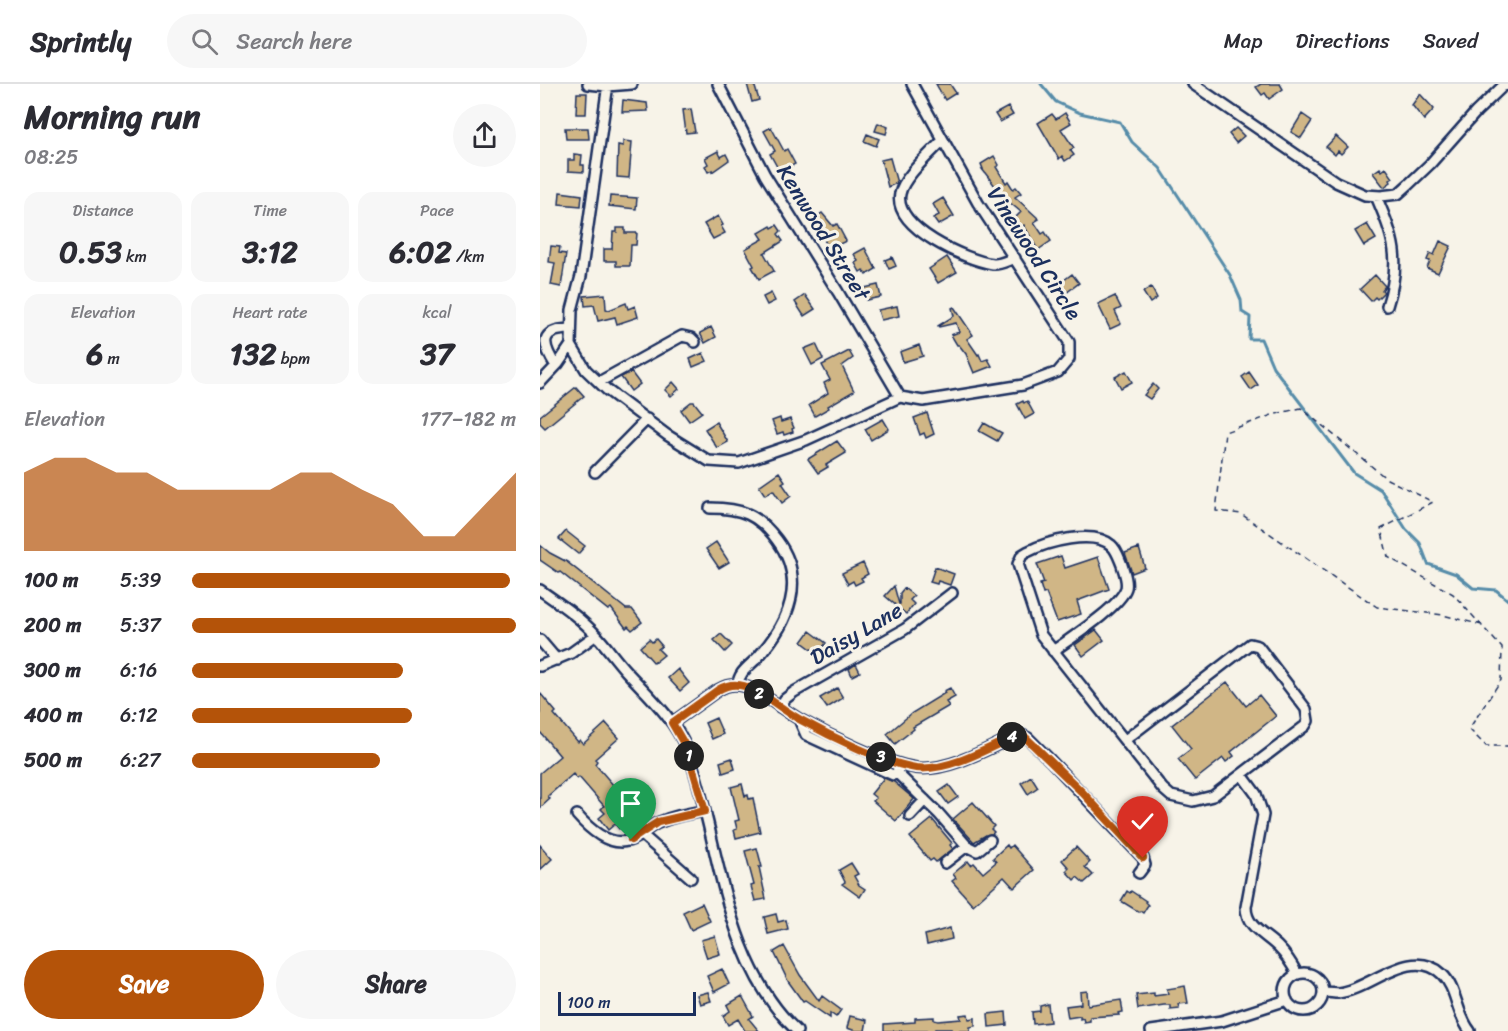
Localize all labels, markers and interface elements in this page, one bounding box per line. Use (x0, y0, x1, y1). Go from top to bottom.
search box (167, 14, 587, 68)
text: Sprintly (30, 17, 131, 66)
text: Search here (236, 22, 352, 61)
text: Map (1224, 22, 1262, 60)
text: Directions (1295, 22, 1390, 60)
text: Saved (1423, 22, 1478, 60)
icon: search (188, 25, 221, 58)
text: Morning run (24, 88, 200, 146)
button: share (453, 104, 516, 167)
text: 08:25 (24, 140, 79, 175)
street label: Kenwood Street (766, 156, 882, 309)
street label: Vinewood Circle (976, 178, 1093, 329)
text: Distance (73, 196, 133, 225)
text: Time (253, 196, 287, 225)
text: Pace (420, 196, 454, 225)
text: 0.53 (59, 225, 122, 279)
text: 3:12 (242, 225, 298, 279)
text: 6:02 (389, 225, 452, 279)
text: km (122, 242, 147, 271)
text: /km (452, 242, 485, 271)
text: Elevation (71, 298, 135, 327)
text: Heart rate (232, 298, 308, 327)
text: kcal (422, 298, 452, 327)
text: 6 (86, 327, 103, 381)
text: 132 (230, 327, 276, 381)
text: 37 (420, 327, 454, 381)
text: m (103, 344, 120, 373)
text: bpm (276, 344, 310, 373)
text: Elevation (24, 402, 105, 437)
text: 177–182 m (421, 402, 516, 437)
text: 100 m (24, 563, 78, 598)
text: 5:39 (120, 563, 162, 598)
street label: Daisy Lane (802, 591, 910, 676)
text: 200 m (24, 608, 81, 643)
text: 5:37 (120, 608, 161, 643)
text: 300 m (24, 653, 81, 688)
text: 6:16 (120, 653, 157, 688)
pin: 2 (744, 679, 774, 709)
text: 2 (754, 679, 764, 708)
text: 400 m (24, 698, 82, 733)
text: 6:12 (120, 698, 158, 733)
pin: 4 (997, 722, 1027, 752)
text: 4 (1007, 722, 1017, 751)
pin: 1 (674, 741, 704, 771)
text: 1 (686, 741, 692, 770)
pin: 3 (866, 742, 896, 772)
text: 3 (877, 742, 885, 771)
text: 500 m (24, 743, 82, 778)
text: 6:27 (120, 743, 160, 778)
pin (605, 778, 656, 840)
icon: arrive (614, 787, 647, 820)
pin (1117, 796, 1168, 858)
icon: check (1126, 805, 1159, 838)
button: Save (24, 950, 264, 1019)
button: Share (276, 950, 516, 1019)
text: 100 m (567, 988, 611, 1017)
scale bar (558, 989, 696, 1016)

